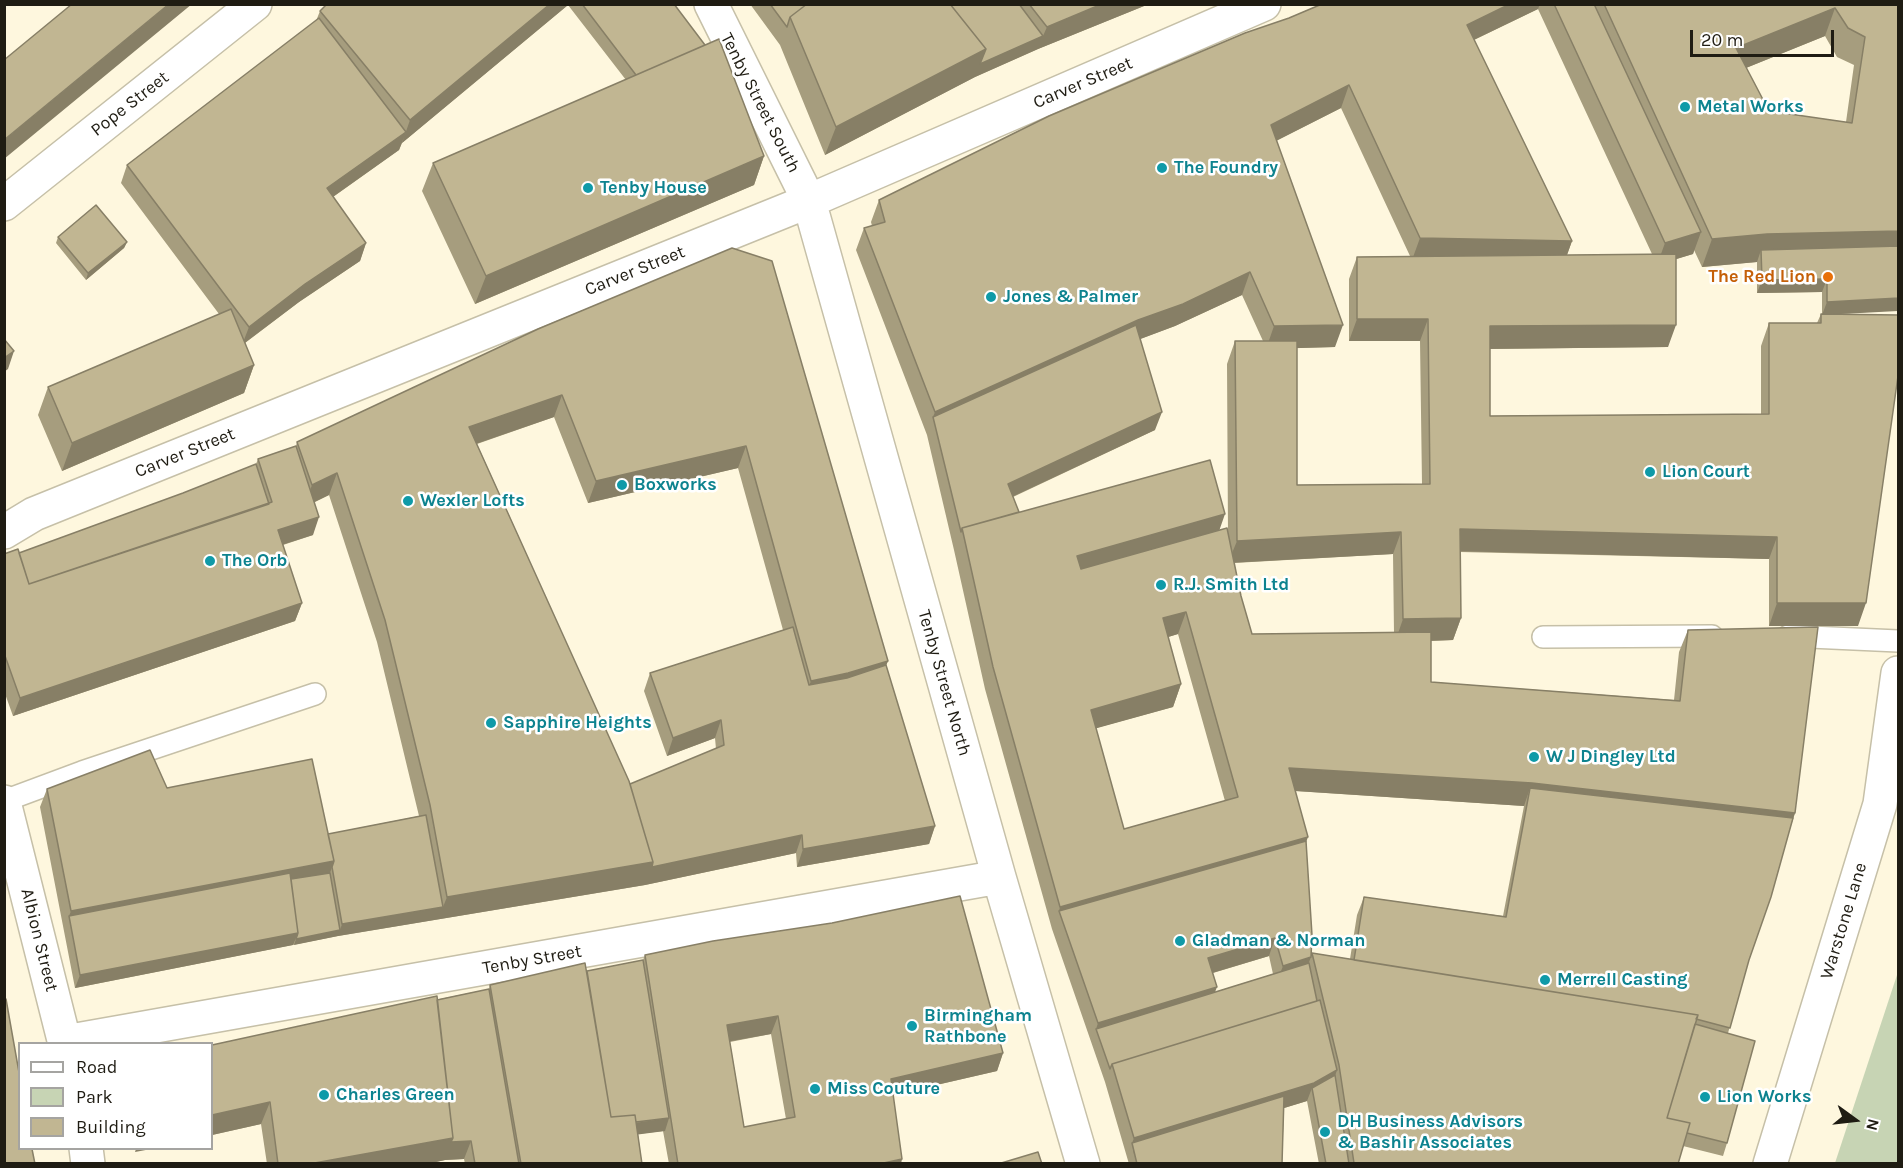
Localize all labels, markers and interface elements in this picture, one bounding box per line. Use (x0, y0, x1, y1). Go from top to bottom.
scale bar (1693, 18, 1837, 56)
street label: Tenby Street South (715, 29, 805, 177)
text: 20 m (1701, 29, 1743, 51)
street label: Carver Street (1030, 52, 1136, 114)
street label: Pope Street (87, 67, 173, 141)
place label: Metal Works (1697, 96, 1804, 118)
marker: Metal Works (1678, 100, 1692, 114)
place label: The Foundry (1174, 157, 1278, 179)
marker: The Foundry (1155, 161, 1169, 175)
place label: Tenby House (600, 177, 707, 199)
marker: Tenby House (581, 181, 595, 195)
street label: Carver Street (582, 241, 688, 301)
place label: The Red Lion (1708, 266, 1816, 288)
marker: The Red Lion (1821, 270, 1835, 284)
place label: Jones & Palmer (1003, 286, 1138, 308)
marker: Jones & Palmer (984, 290, 998, 304)
street label: Carver Street (132, 423, 238, 483)
place label: Lion Court (1662, 461, 1750, 483)
marker: Lion Court (1643, 465, 1657, 479)
place label: Boxworks (634, 474, 717, 496)
marker: Boxworks (615, 478, 629, 492)
place label: Wexler Lofts (420, 490, 525, 512)
marker: Wexler Lofts (401, 494, 415, 508)
place label: The Orb (222, 550, 287, 572)
marker: The Orb (203, 554, 217, 568)
place label: R.J. Smith Ltd (1173, 574, 1289, 596)
marker: R.J. Smith Ltd (1154, 578, 1168, 592)
street label: Tenby Street North (913, 607, 975, 759)
place label: Sapphire Heights (503, 712, 652, 734)
marker: Sapphire Heights (484, 716, 498, 730)
place label: W J Dingley Ltd (1546, 746, 1676, 768)
marker: W J Dingley Ltd (1527, 750, 1541, 764)
street label: Warstone Lane (1816, 860, 1872, 982)
street label: Albion Street (16, 886, 62, 994)
place label: Gladman & Norman (1192, 930, 1366, 952)
marker: Gladman & Norman (1173, 934, 1187, 948)
street label: Tenby Street (481, 941, 583, 979)
place label: Merrell Casting (1557, 969, 1688, 991)
marker: Merrell Casting (1538, 973, 1552, 987)
place label: Birmingham Rathbone (924, 1005, 1032, 1048)
marker: Birmingham Rathbone (905, 1019, 919, 1033)
legend (18, 1042, 213, 1150)
text: Road (76, 1056, 117, 1078)
place label: Miss Couture (827, 1078, 940, 1100)
marker: Miss Couture (808, 1082, 822, 1096)
place label: Charles Green (336, 1084, 455, 1106)
text: Park (76, 1086, 113, 1108)
place label: Lion Works (1717, 1086, 1811, 1108)
marker: Charles Green (317, 1088, 331, 1102)
marker: Lion Works (1698, 1090, 1712, 1104)
north arrow (1825, 1090, 1885, 1150)
place label: DH Business Advisors & Bashir Associates (1337, 1111, 1523, 1154)
text: Building (76, 1116, 146, 1138)
text: N (1862, 1117, 1884, 1133)
marker: DH Business Advisors & Bashir Associates (1318, 1125, 1332, 1139)

